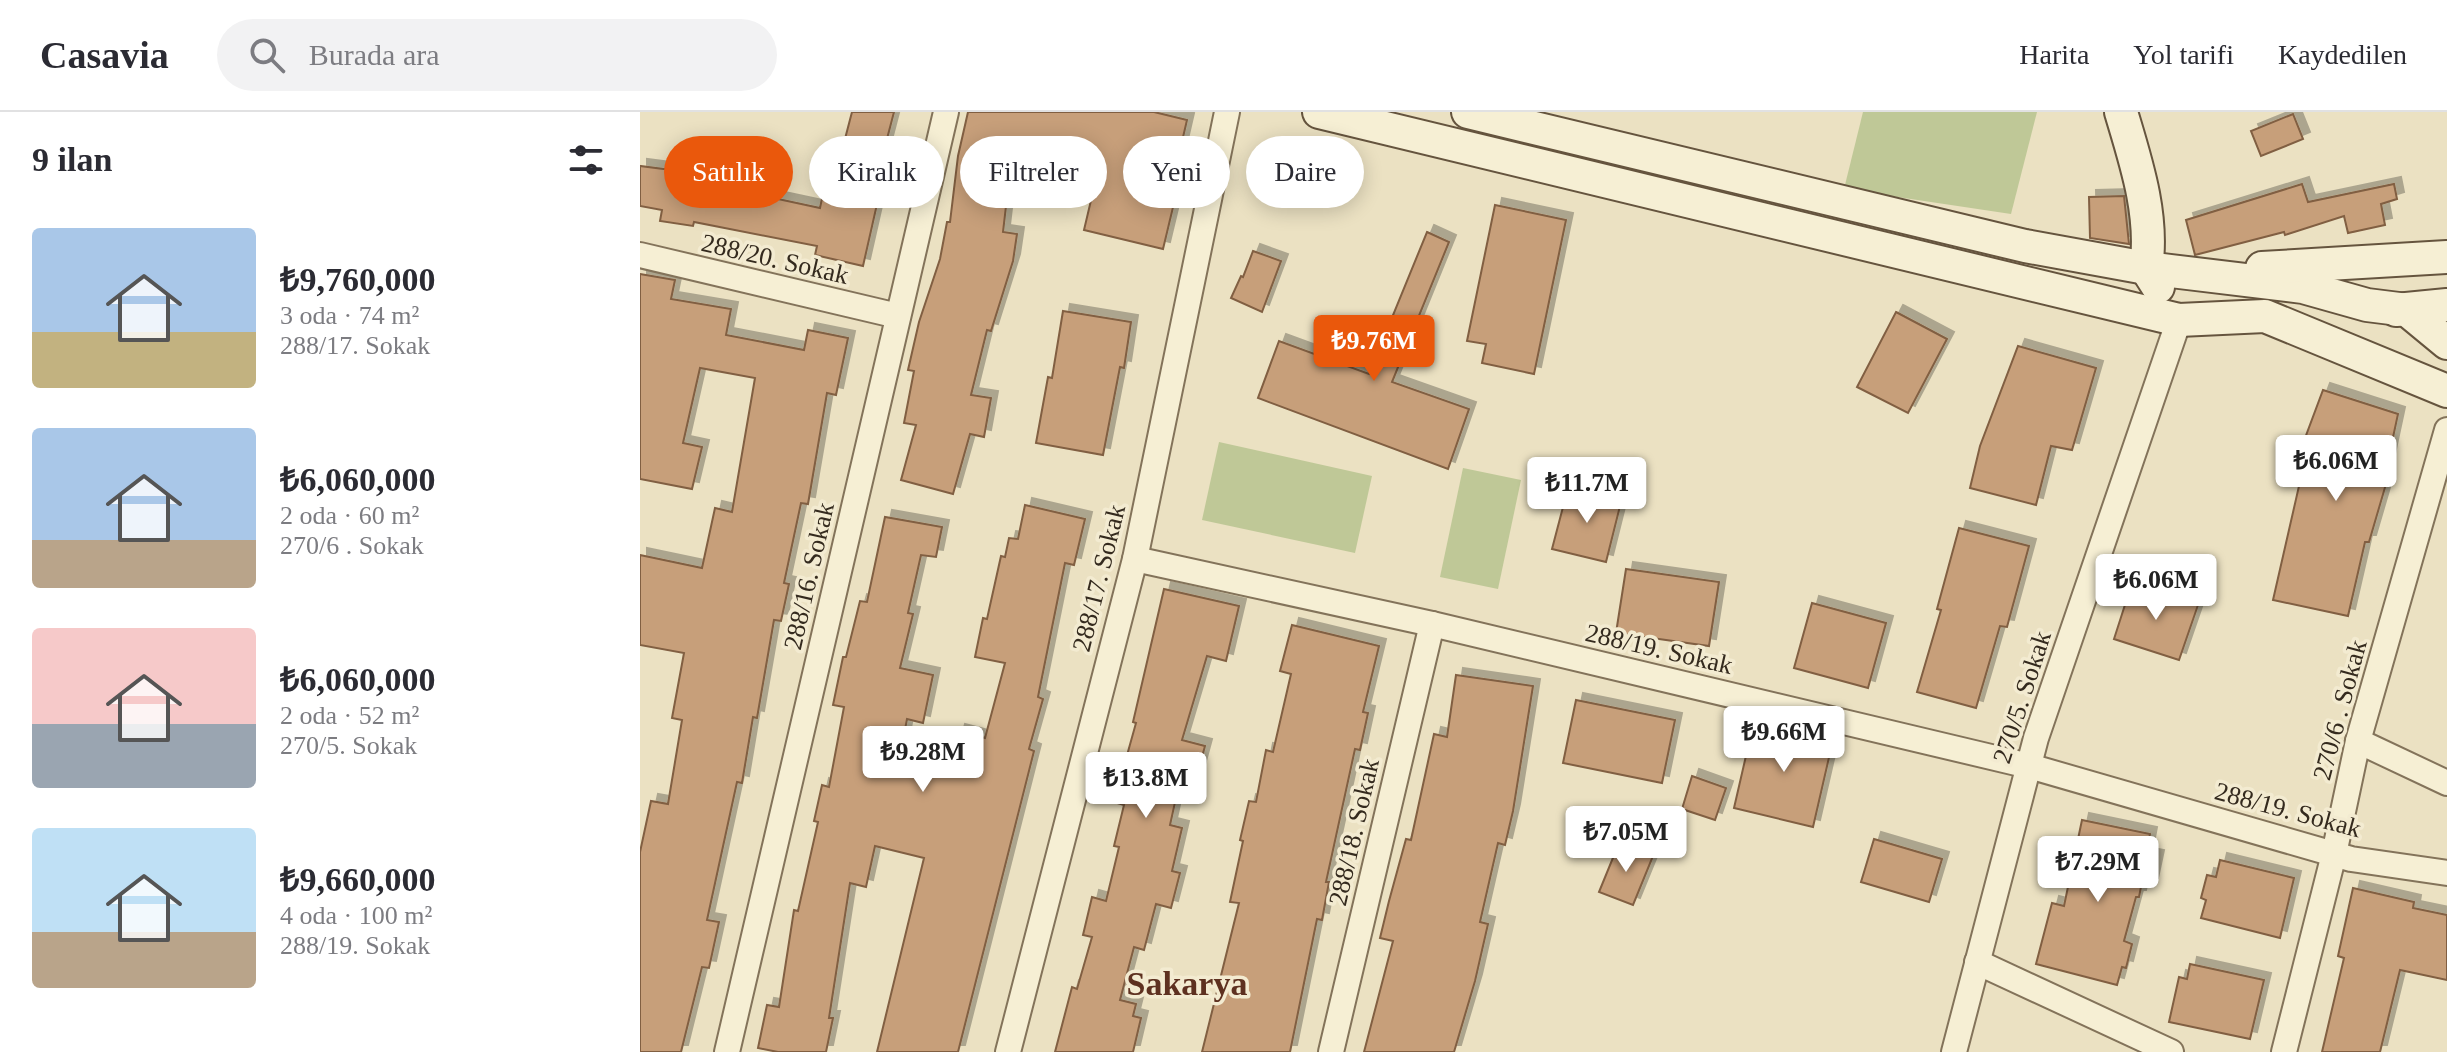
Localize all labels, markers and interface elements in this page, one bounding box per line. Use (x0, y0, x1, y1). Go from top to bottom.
search box (217, 19, 777, 91)
icon: search (245, 33, 289, 77)
text: Casavia (40, 34, 169, 76)
text: Burada ara (309, 38, 440, 71)
text: Harita (2019, 39, 2089, 70)
text: Yol tarifi (2133, 39, 2234, 70)
text: Kaydedilen (2278, 39, 2407, 70)
chip: Satılık (664, 136, 793, 208)
chip: Kiralık (809, 136, 944, 208)
chip: Filtreler (960, 136, 1107, 208)
chip: Yeni (1123, 136, 1230, 208)
chip: Daire (1246, 136, 1364, 208)
icon: filters (564, 138, 608, 182)
text: 9 ilan (32, 141, 112, 178)
street label: 288/20. Sokak (699, 228, 851, 290)
icon: home (96, 260, 192, 356)
text: ₺9,760,000 (280, 261, 435, 298)
text: 3 oda · 74 m² (280, 301, 419, 330)
pin: ₺9.76M (1309, 315, 1439, 383)
text: ₺9.76M (1332, 326, 1416, 355)
text: 288/17. Sokak (280, 331, 430, 360)
pin: ₺6.06M (2271, 435, 2401, 503)
text: ₺6.06M (2294, 446, 2378, 475)
pin: ₺11.7M (1522, 457, 1652, 525)
icon: home (96, 460, 192, 556)
text: ₺6,060,000 (280, 461, 435, 498)
text: ₺11.7M (1545, 468, 1629, 497)
street label: 288/16. Sokak (778, 500, 840, 652)
text: 2 oda · 60 m² (280, 501, 419, 530)
street label: 288/17. Sokak (1067, 502, 1131, 654)
text: 270/6 . Sokak (280, 531, 424, 560)
pin: ₺6.06M (2091, 554, 2221, 622)
text: ₺6.06M (2114, 565, 2198, 594)
street label: 288/19. Sokak (1583, 618, 1735, 680)
street label: 270/5. Sokak (1987, 627, 2057, 767)
street label: 270/6 . Sokak (2307, 637, 2373, 783)
icon: home (96, 660, 192, 756)
text: ₺6,060,000 (280, 661, 435, 698)
text: 2 oda · 52 m² (280, 701, 419, 730)
pin: ₺9.66M (1719, 706, 1849, 774)
text: ₺9.66M (1742, 717, 1826, 746)
pin: ₺9.28M (858, 726, 988, 794)
text: 270/5. Sokak (280, 731, 417, 760)
text: ₺9.28M (881, 737, 965, 766)
pin: ₺13.8M (1081, 752, 1211, 820)
street label: 288/18. Sokak (1323, 756, 1385, 908)
text: ₺13.8M (1104, 763, 1188, 792)
street label: 288/19. Sokak (2212, 777, 2364, 843)
pin: ₺7.05M (1561, 806, 1691, 874)
text: ₺7.05M (1584, 817, 1668, 846)
pin: ₺7.29M (2033, 836, 2163, 904)
text: ₺7.29M (2056, 847, 2140, 876)
icon: home (96, 860, 192, 956)
text: ₺9,660,000 (280, 861, 435, 898)
text: 4 oda · 100 m² (280, 901, 432, 930)
text: 288/19. Sokak (280, 931, 430, 960)
district label: Sakarya (1127, 965, 1247, 1002)

